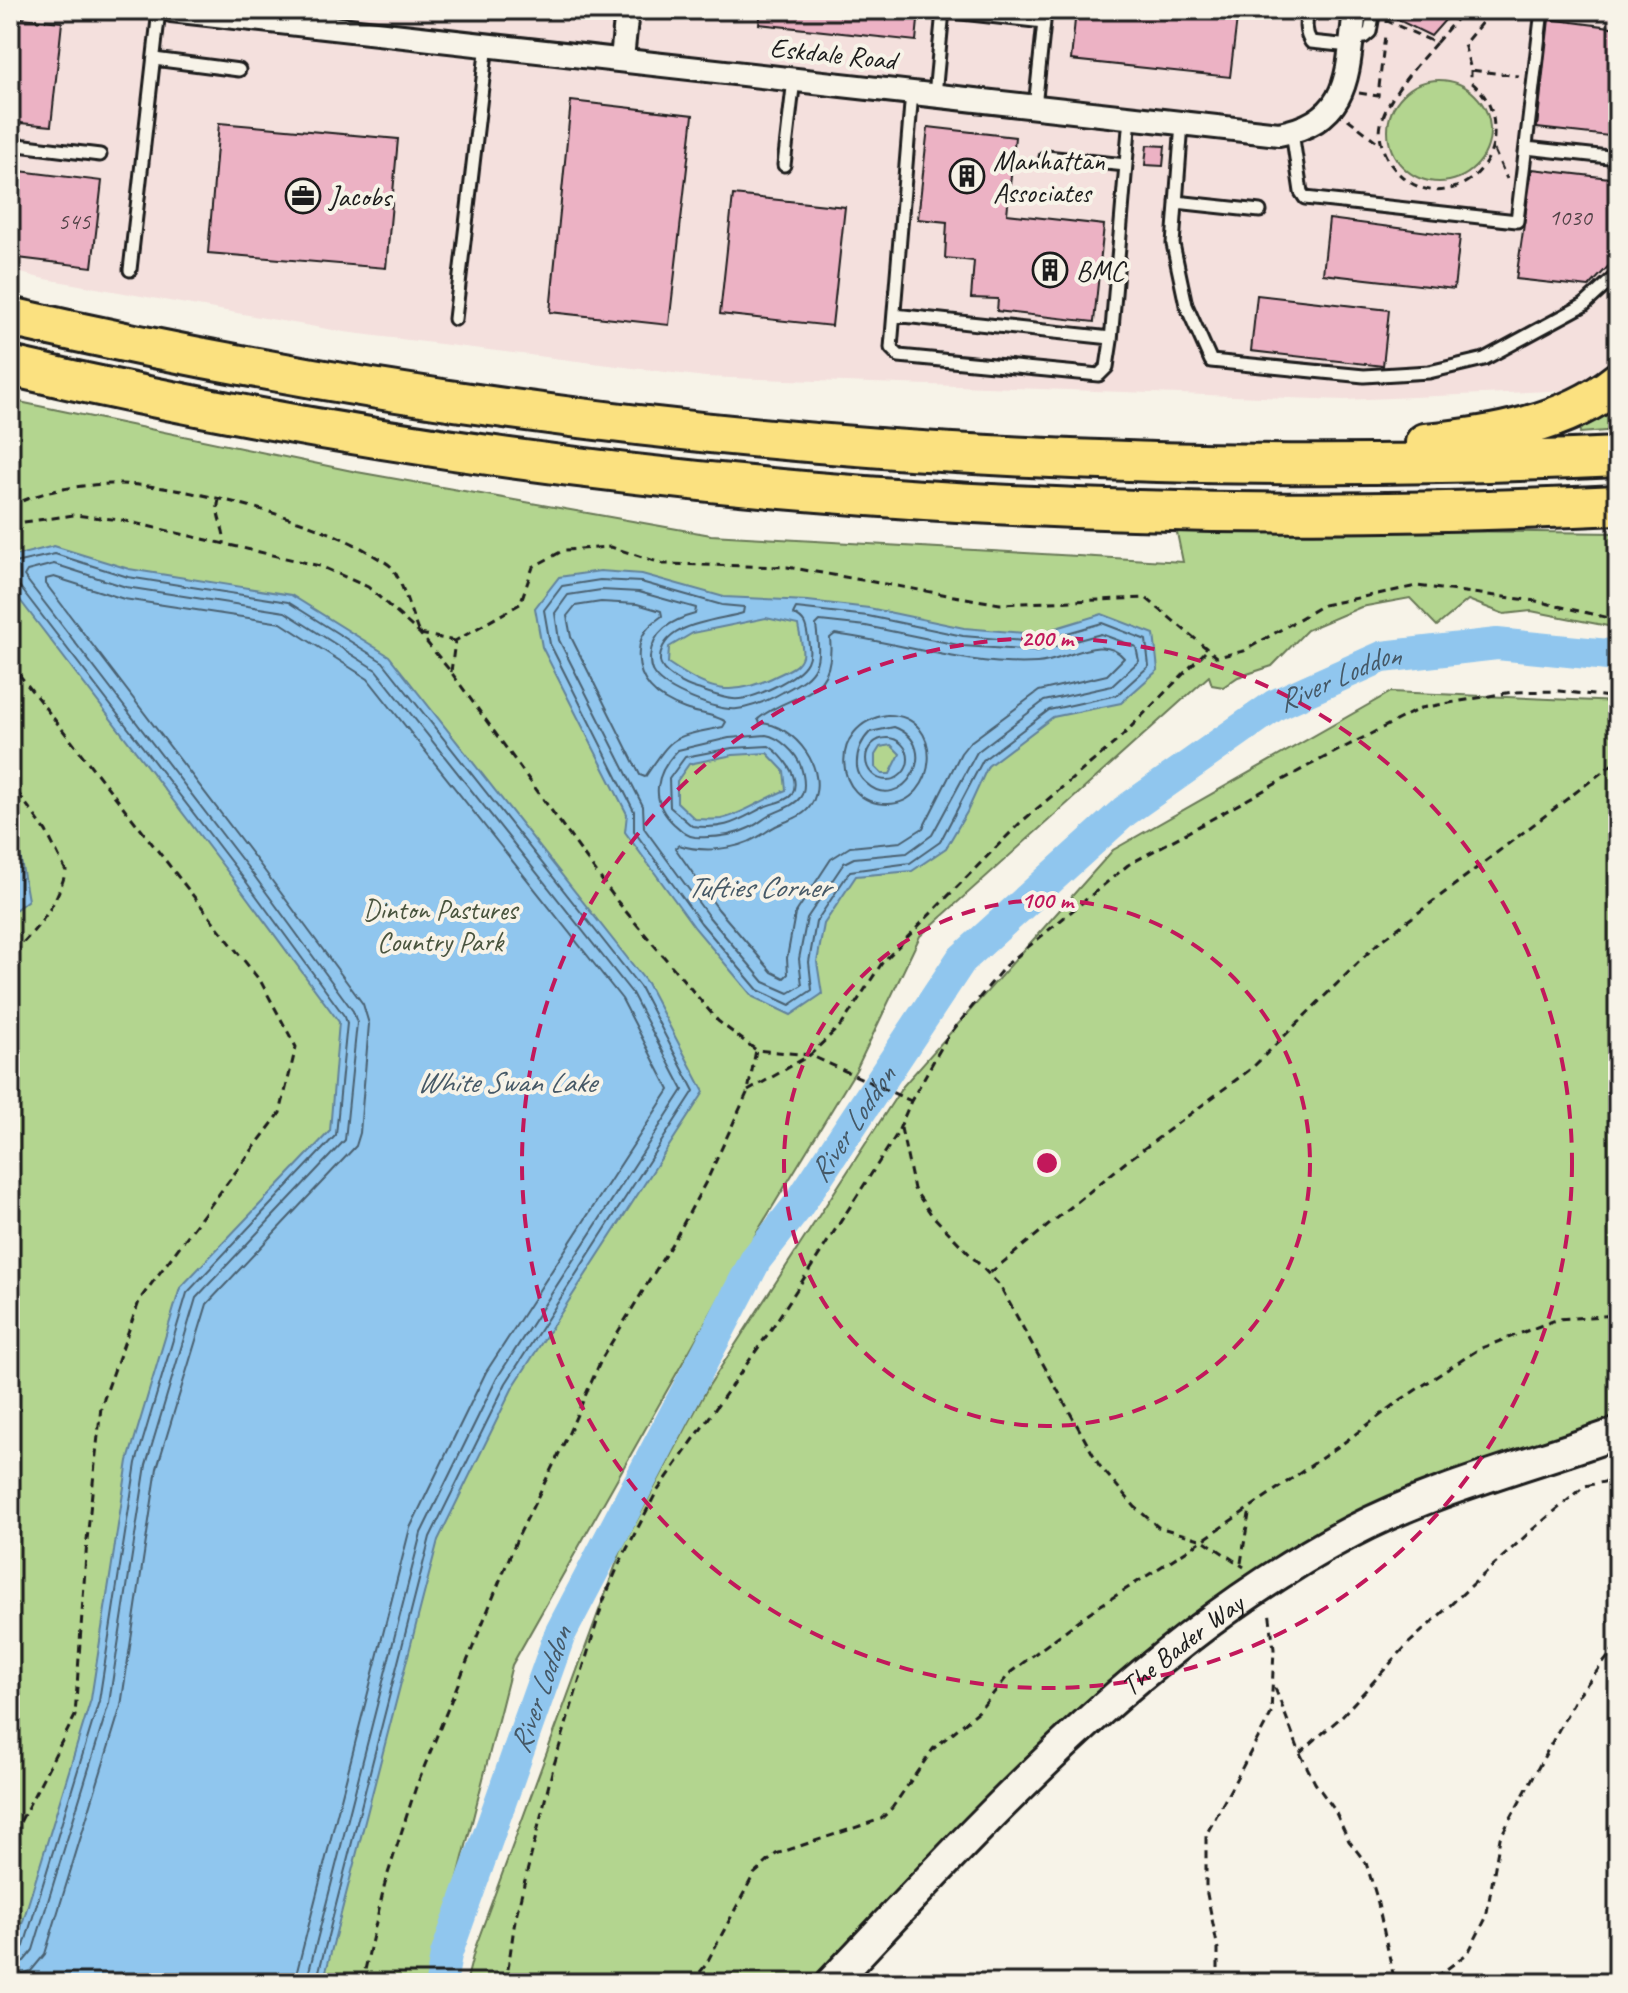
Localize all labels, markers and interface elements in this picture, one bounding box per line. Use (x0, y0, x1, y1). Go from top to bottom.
street label: Eskdale Road (768, 29, 902, 78)
place label: Manhattan Associates (993, 143, 1105, 210)
building icon: Manhattan Associates (948, 157, 986, 195)
office icon: Jacobs (284, 177, 322, 215)
place label: Jacobs (327, 179, 394, 214)
house number: 1030 (1548, 202, 1594, 232)
house number: 545 (58, 206, 91, 236)
building icon: BMC (1031, 251, 1069, 289)
place label: BMC (1076, 253, 1128, 288)
text: 200 m (1021, 623, 1075, 653)
water label: River Loddon (1271, 636, 1404, 721)
water label: Tufties Corner (687, 868, 834, 906)
text: 100 m (1021, 885, 1075, 915)
park label: Dinton Pastures Country Park (363, 892, 520, 959)
water label: River Loddon (800, 1057, 905, 1189)
water label: White Swan Lake (417, 1063, 600, 1101)
centre of rings (1033, 1149, 1061, 1177)
street label: The Bader Way (1113, 1585, 1252, 1704)
water label: River Loddon (500, 1619, 581, 1758)

